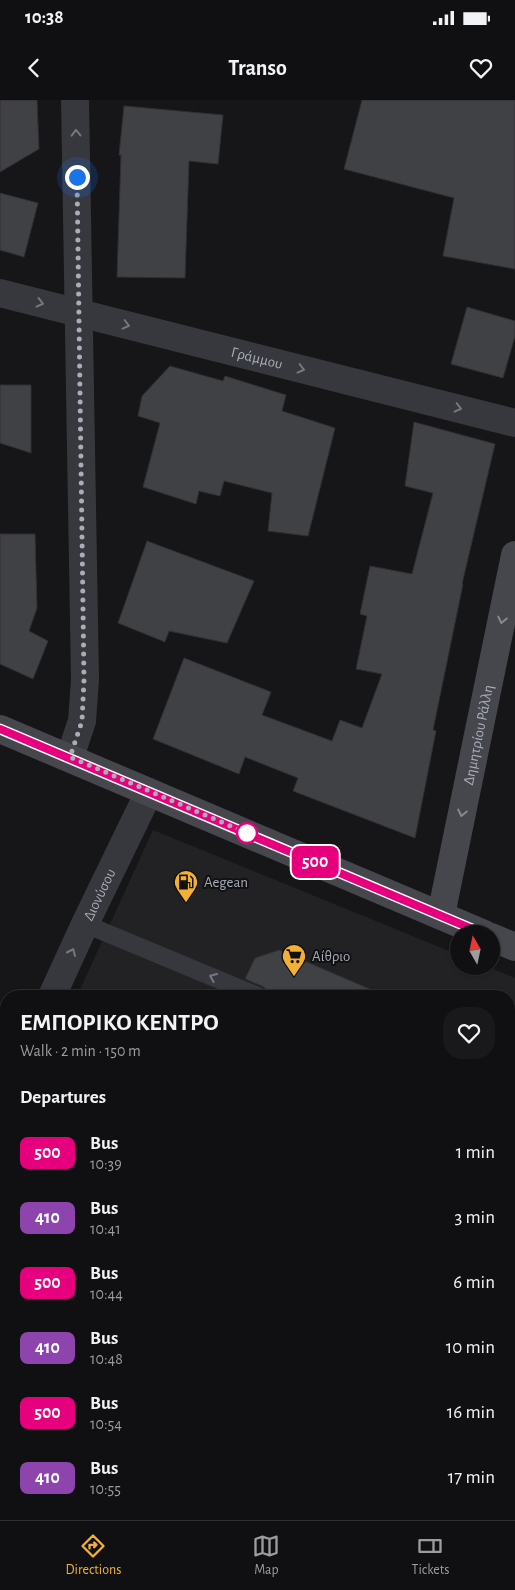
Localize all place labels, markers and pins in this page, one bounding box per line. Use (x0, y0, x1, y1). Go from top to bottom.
unlabelled marker (236, 822, 258, 844)
fuel station icon: Aegean (173, 869, 199, 903)
place label: Aegean (204, 875, 248, 890)
supermarket icon: Αίθριο (281, 943, 307, 977)
place label: Αίθριο (312, 949, 350, 964)

